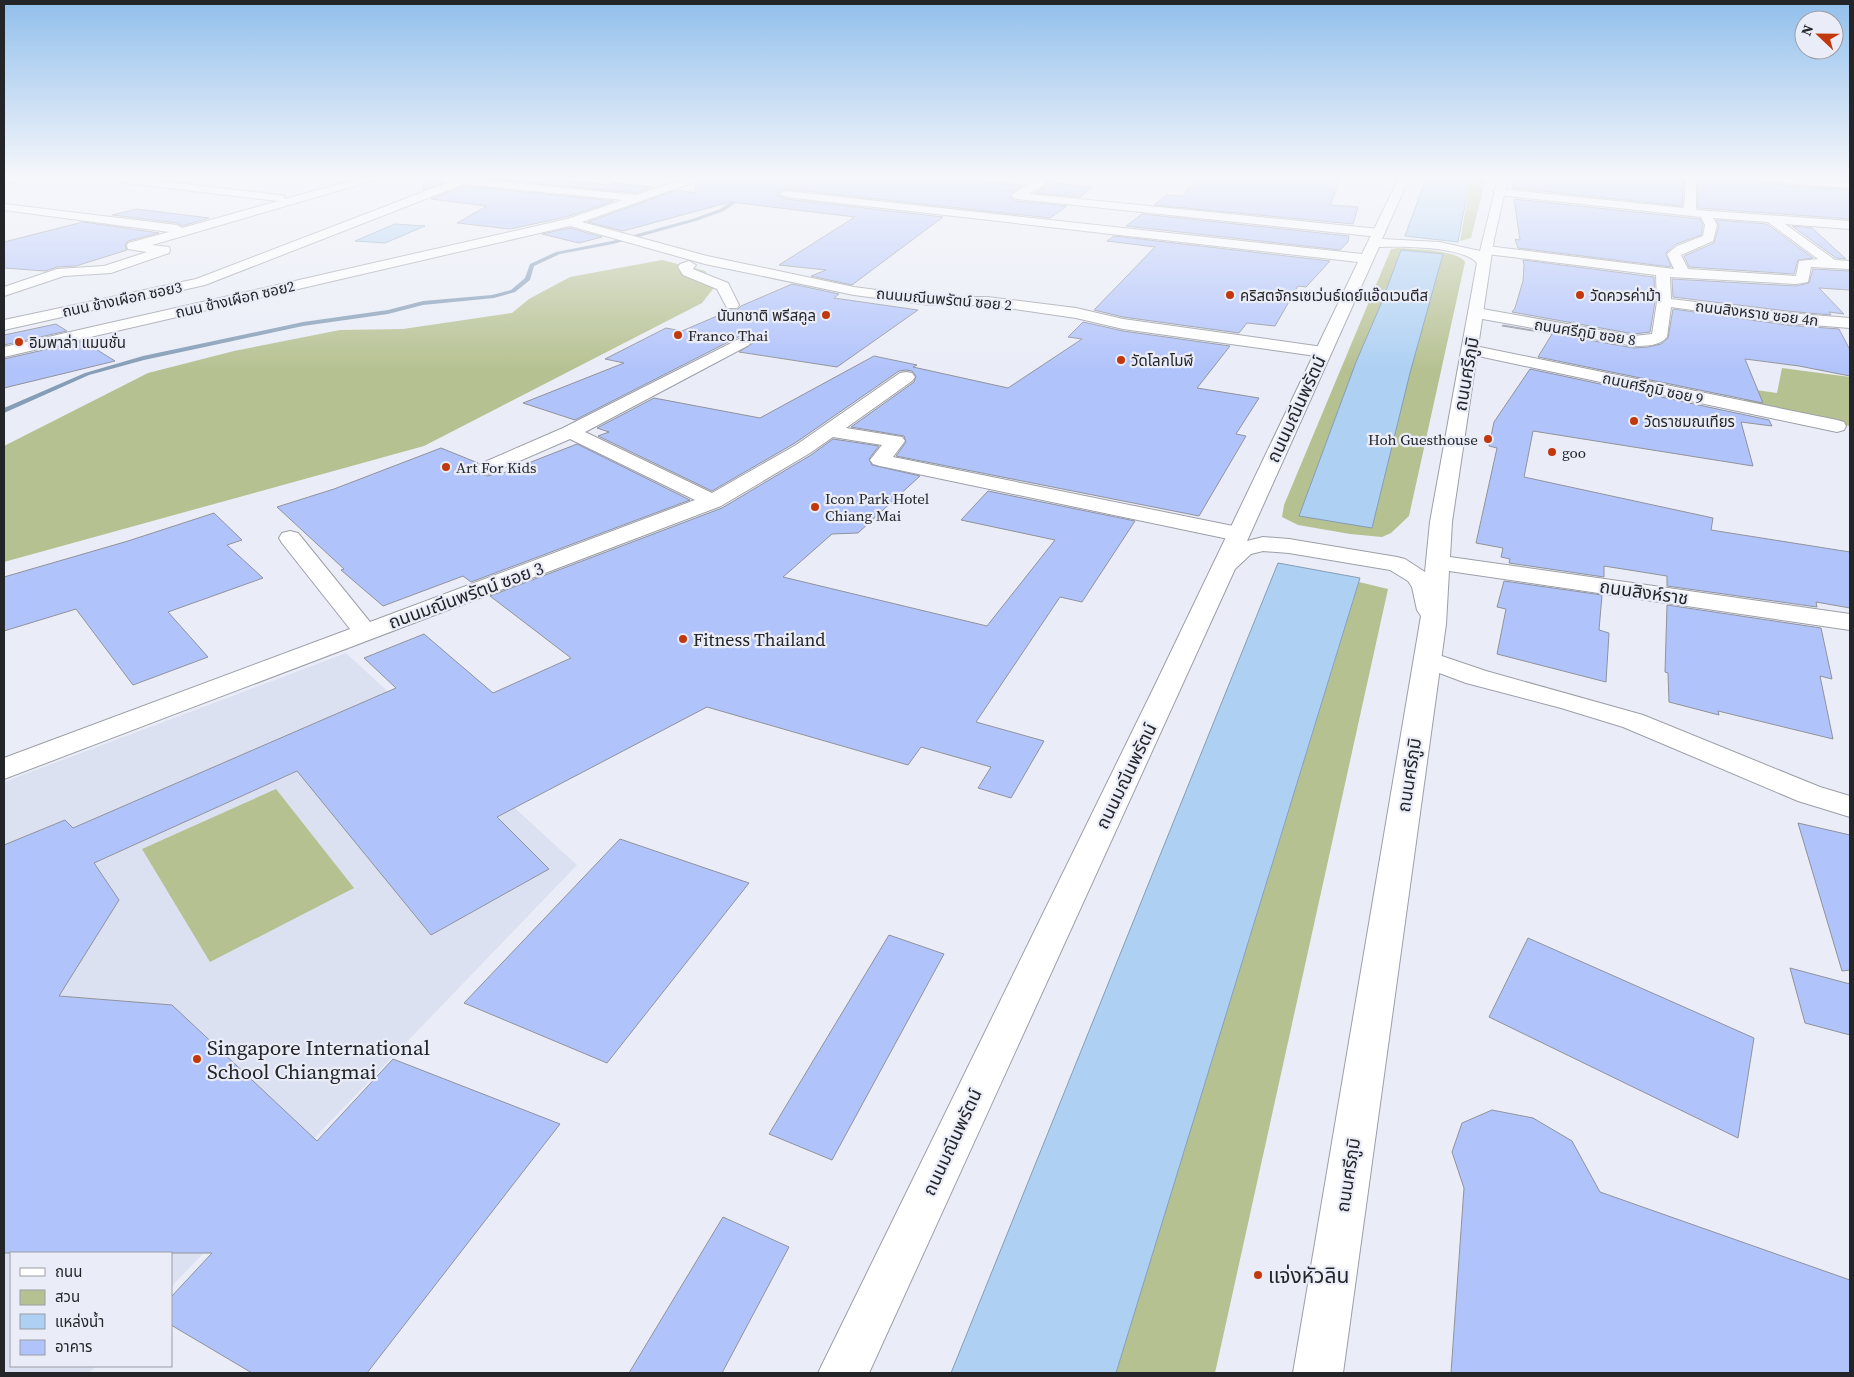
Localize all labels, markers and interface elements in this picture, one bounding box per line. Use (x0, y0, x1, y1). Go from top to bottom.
north arrow (1794, 10, 1844, 60)
text: N (1796, 22, 1818, 39)
street label: ถนน ช้างเผือก ซอย2 (173, 275, 297, 323)
street label: ถนน ช้างเผือก ซอย3 (60, 276, 184, 322)
street label: ถนนมณีนพรัตน์ ซอย 2 (875, 283, 1013, 315)
place label: คริสตจักรเซเว่นธ์เดย์แอ๊ดเวนตีส (1240, 285, 1429, 306)
place label: วัดควรค่าม้า (1590, 285, 1661, 306)
marker: คริสตจักรเซเว่นธ์เดย์แอ๊ดเวนตีส (1224, 289, 1236, 301)
marker: วัดควรค่าม้า (1574, 289, 1586, 301)
street label: ถนนสิงหราช ซอย 4ก (1694, 295, 1820, 331)
place label: นันทชาติ พรีสคูล (717, 305, 816, 326)
marker: นันทชาติ พรีสคูล (820, 309, 832, 321)
street label: ถนนศรีภูมิ ซอย 8 (1533, 314, 1637, 350)
place label: Franco Thai (688, 325, 768, 346)
marker: Franco Thai (672, 329, 684, 341)
place label: อิมพาล่า แมนชั่น (29, 332, 126, 353)
street label: ถนนศรีภูมิ (1447, 335, 1485, 413)
marker: อิมพาล่า แมนชั่น (13, 336, 25, 348)
place label: วัดโลกโมฬี (1131, 350, 1193, 371)
street label: ถนนมณีนพรัตน์ (1260, 352, 1332, 466)
marker: วัดโลกโมฬี (1115, 354, 1127, 366)
street label: ถนนศรีภูมิ ซอย 9 (1601, 367, 1705, 409)
place label: วัดราชมณเทียร (1644, 411, 1735, 432)
marker: วัดราชมณเทียร (1628, 415, 1640, 427)
place label: Hoh Guesthouse (1368, 429, 1478, 450)
marker: Hoh Guesthouse (1482, 433, 1494, 445)
place label: goo (1562, 442, 1586, 463)
marker: goo (1546, 446, 1558, 458)
place label: Art For Kids (456, 457, 537, 478)
marker: Art For Kids (440, 461, 452, 473)
place label: Icon Park Hotel Chiang Mai (825, 488, 930, 526)
marker: Icon Park Hotel Chiang Mai (809, 501, 821, 513)
street label: ถนนมณีนพรัตน์ ซอย 3 (385, 555, 547, 635)
street label: ถนนสิงห์ราช (1598, 573, 1690, 611)
place label: Fitness Thailand (693, 627, 826, 652)
marker: Fitness Thailand (677, 633, 689, 645)
street label: ถนนมณีนพรัตน์ (1090, 719, 1162, 833)
street label: ถนนศรีภูมิ (1391, 736, 1427, 814)
place label: Singapore International School Chiangmai (207, 1033, 430, 1086)
marker: Singapore International School Chiangmai (191, 1053, 203, 1065)
street label: ถนนมณีนพรัตน์ (916, 1085, 988, 1199)
street label: ถนนศรีภูมิ (1330, 1136, 1366, 1214)
legend (10, 1252, 172, 1367)
text: ถนน (55, 1261, 82, 1282)
place label: แจ่งหัวลิน (1268, 1261, 1349, 1290)
marker: แจ่งหัวลิน (1252, 1269, 1264, 1281)
text: สวน (55, 1286, 80, 1307)
text: แหล่งน้ำ (55, 1311, 104, 1332)
text: อาคาร (55, 1336, 92, 1357)

